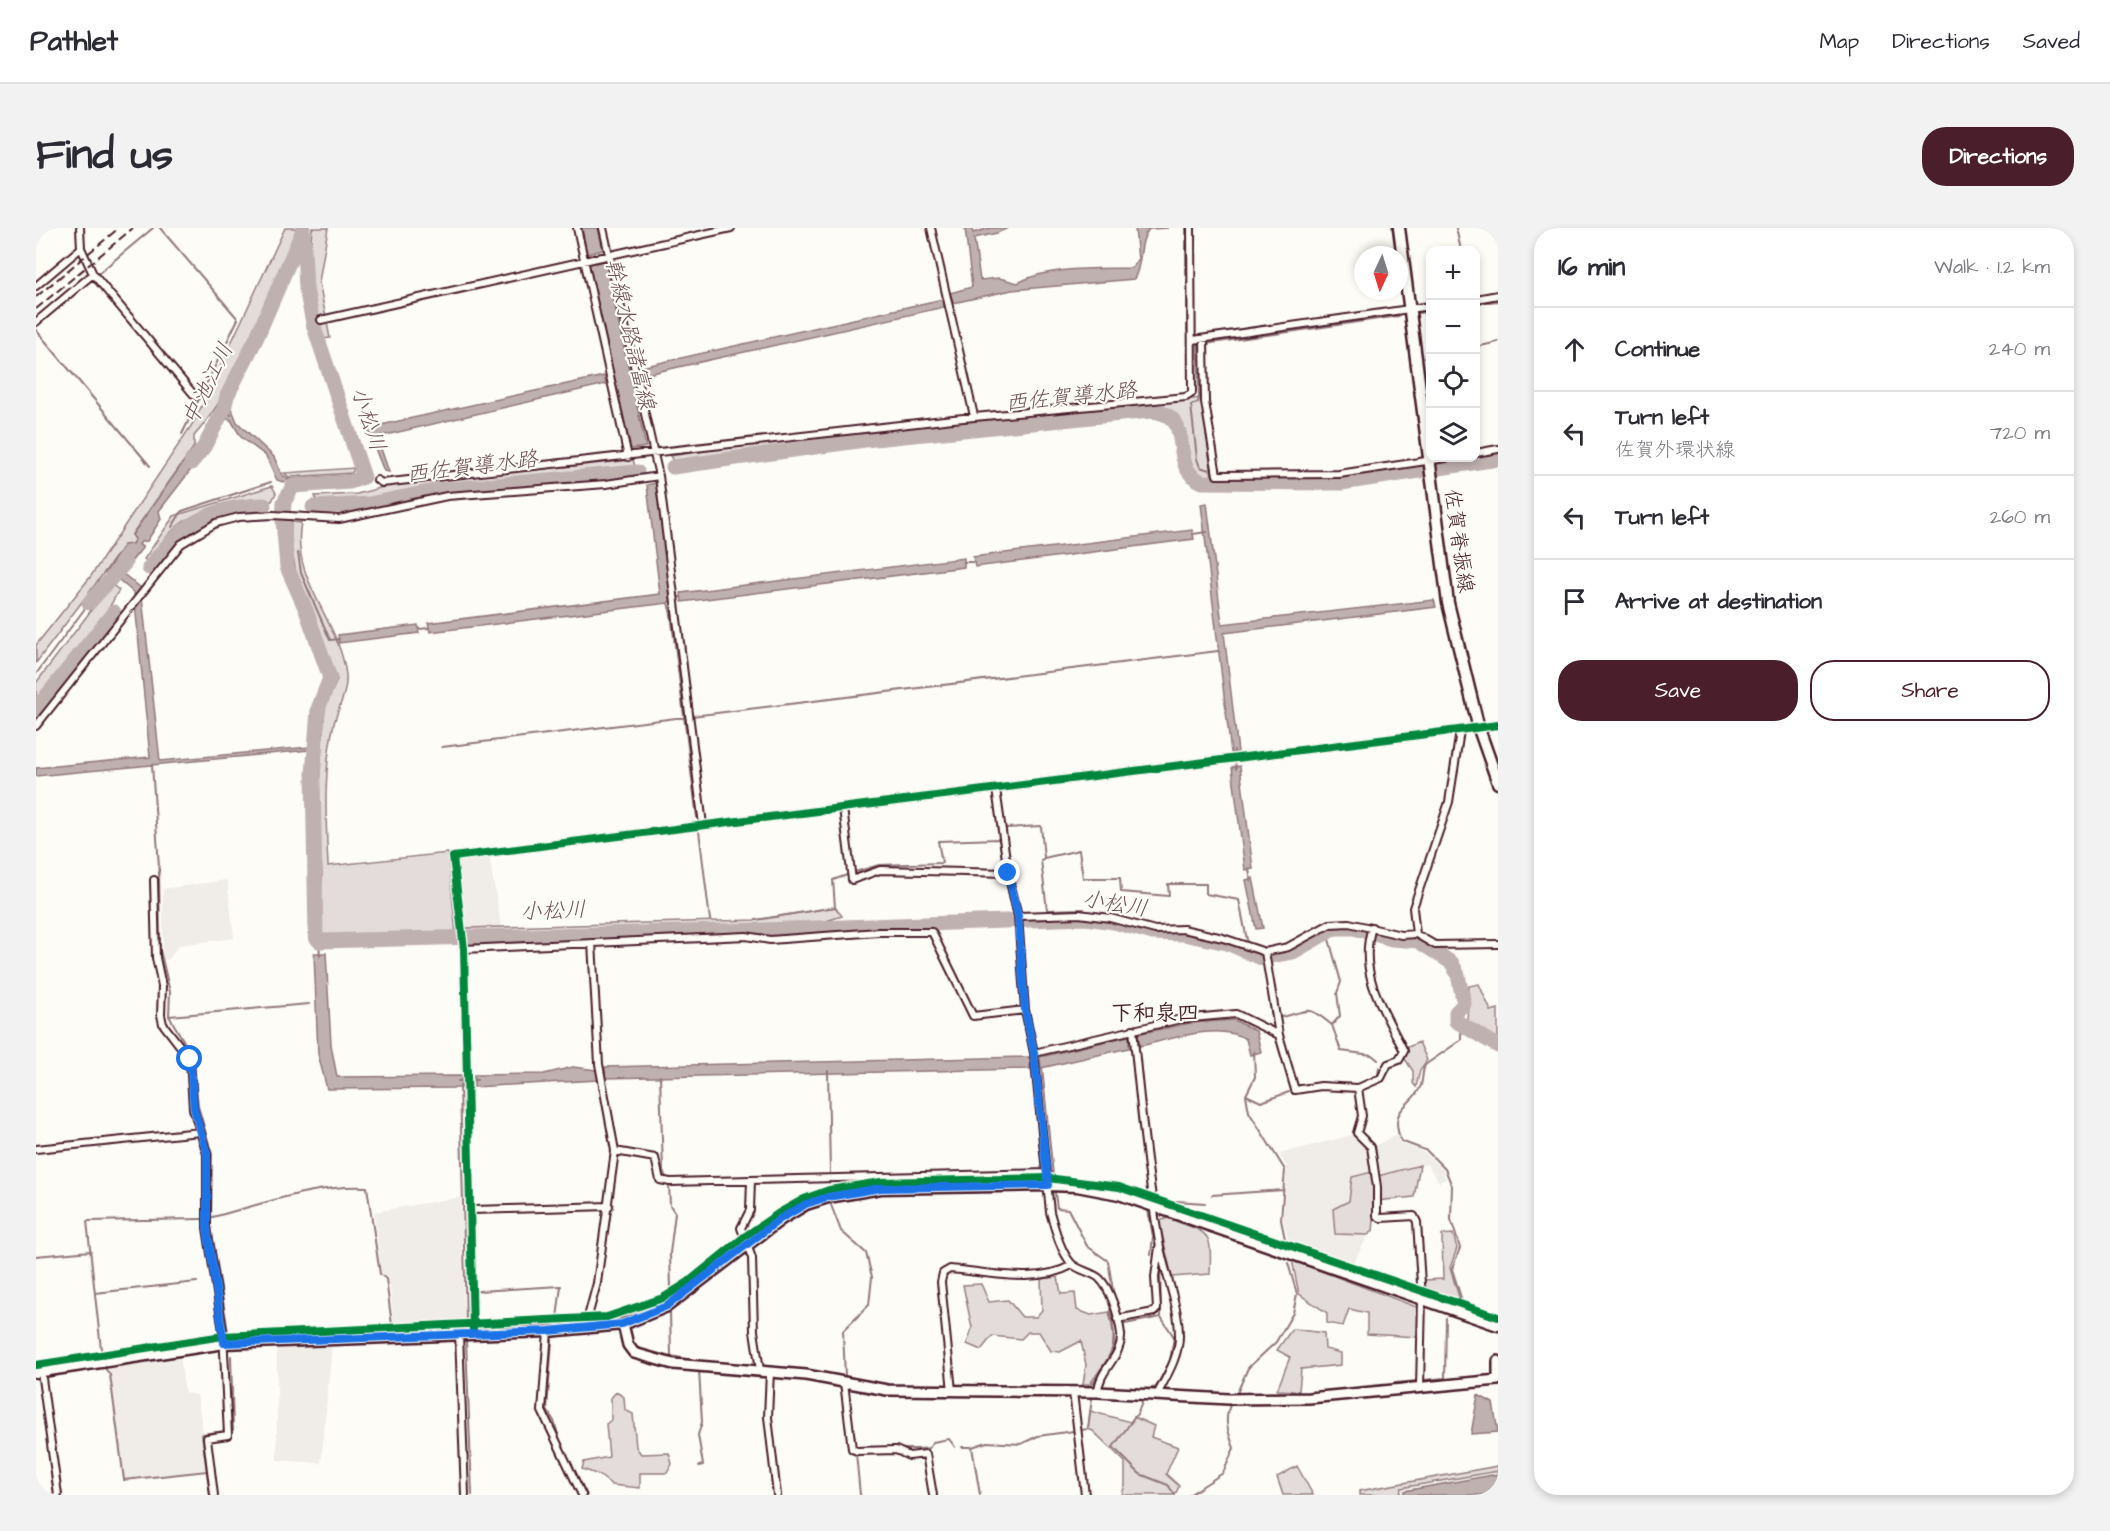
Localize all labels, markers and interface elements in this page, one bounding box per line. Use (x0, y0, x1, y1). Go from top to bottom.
text: Pathlet (30, 22, 118, 61)
text: Map (1819, 27, 1859, 56)
text: Directions (1892, 27, 1990, 56)
text: Saved (2023, 27, 2080, 56)
text: Find us (36, 127, 173, 185)
button: Directions (1922, 127, 2074, 186)
north arrow (1354, 246, 1408, 300)
map controls (1426, 246, 1480, 462)
button: + (1426, 246, 1480, 300)
text: 16 min (1558, 249, 1625, 285)
text: Walk · 1.2 km (1934, 253, 2050, 281)
water label: 幹線水路諸富線 (598, 255, 663, 413)
button: − (1426, 300, 1480, 354)
icon: ahead (1558, 333, 1591, 366)
text: Continue (1615, 334, 1700, 365)
text: 240 m (1989, 335, 2050, 363)
water label: 中池江川 (175, 338, 241, 430)
button: locate (1426, 354, 1480, 408)
water label: 西佐賀導水路 (1004, 374, 1140, 419)
water label: 小松川 (343, 383, 393, 455)
text: Turn left (1615, 402, 1709, 433)
button: layers (1426, 408, 1480, 462)
icon: left (1558, 417, 1591, 450)
text: 720 m (1990, 419, 2050, 447)
text: 佐賀外環状線 (1615, 436, 1735, 464)
water label: 西佐賀導水路 (405, 443, 541, 490)
street label: 佐賀脊振線 (1437, 487, 1481, 595)
icon: left (1558, 501, 1591, 534)
text: Turn left (1615, 502, 1709, 533)
text: 260 m (1990, 503, 2050, 531)
icon: arrive (1558, 585, 1591, 618)
text: Arrive at destination (1615, 586, 1822, 617)
button: Save (1558, 660, 1798, 721)
button: Share (1810, 660, 2050, 721)
route end (994, 859, 1020, 885)
water label: 小松川 (1080, 884, 1150, 924)
water label: 小松川 (519, 894, 587, 928)
district label: 下和泉四 (1111, 998, 1199, 1029)
route start (176, 1045, 202, 1071)

